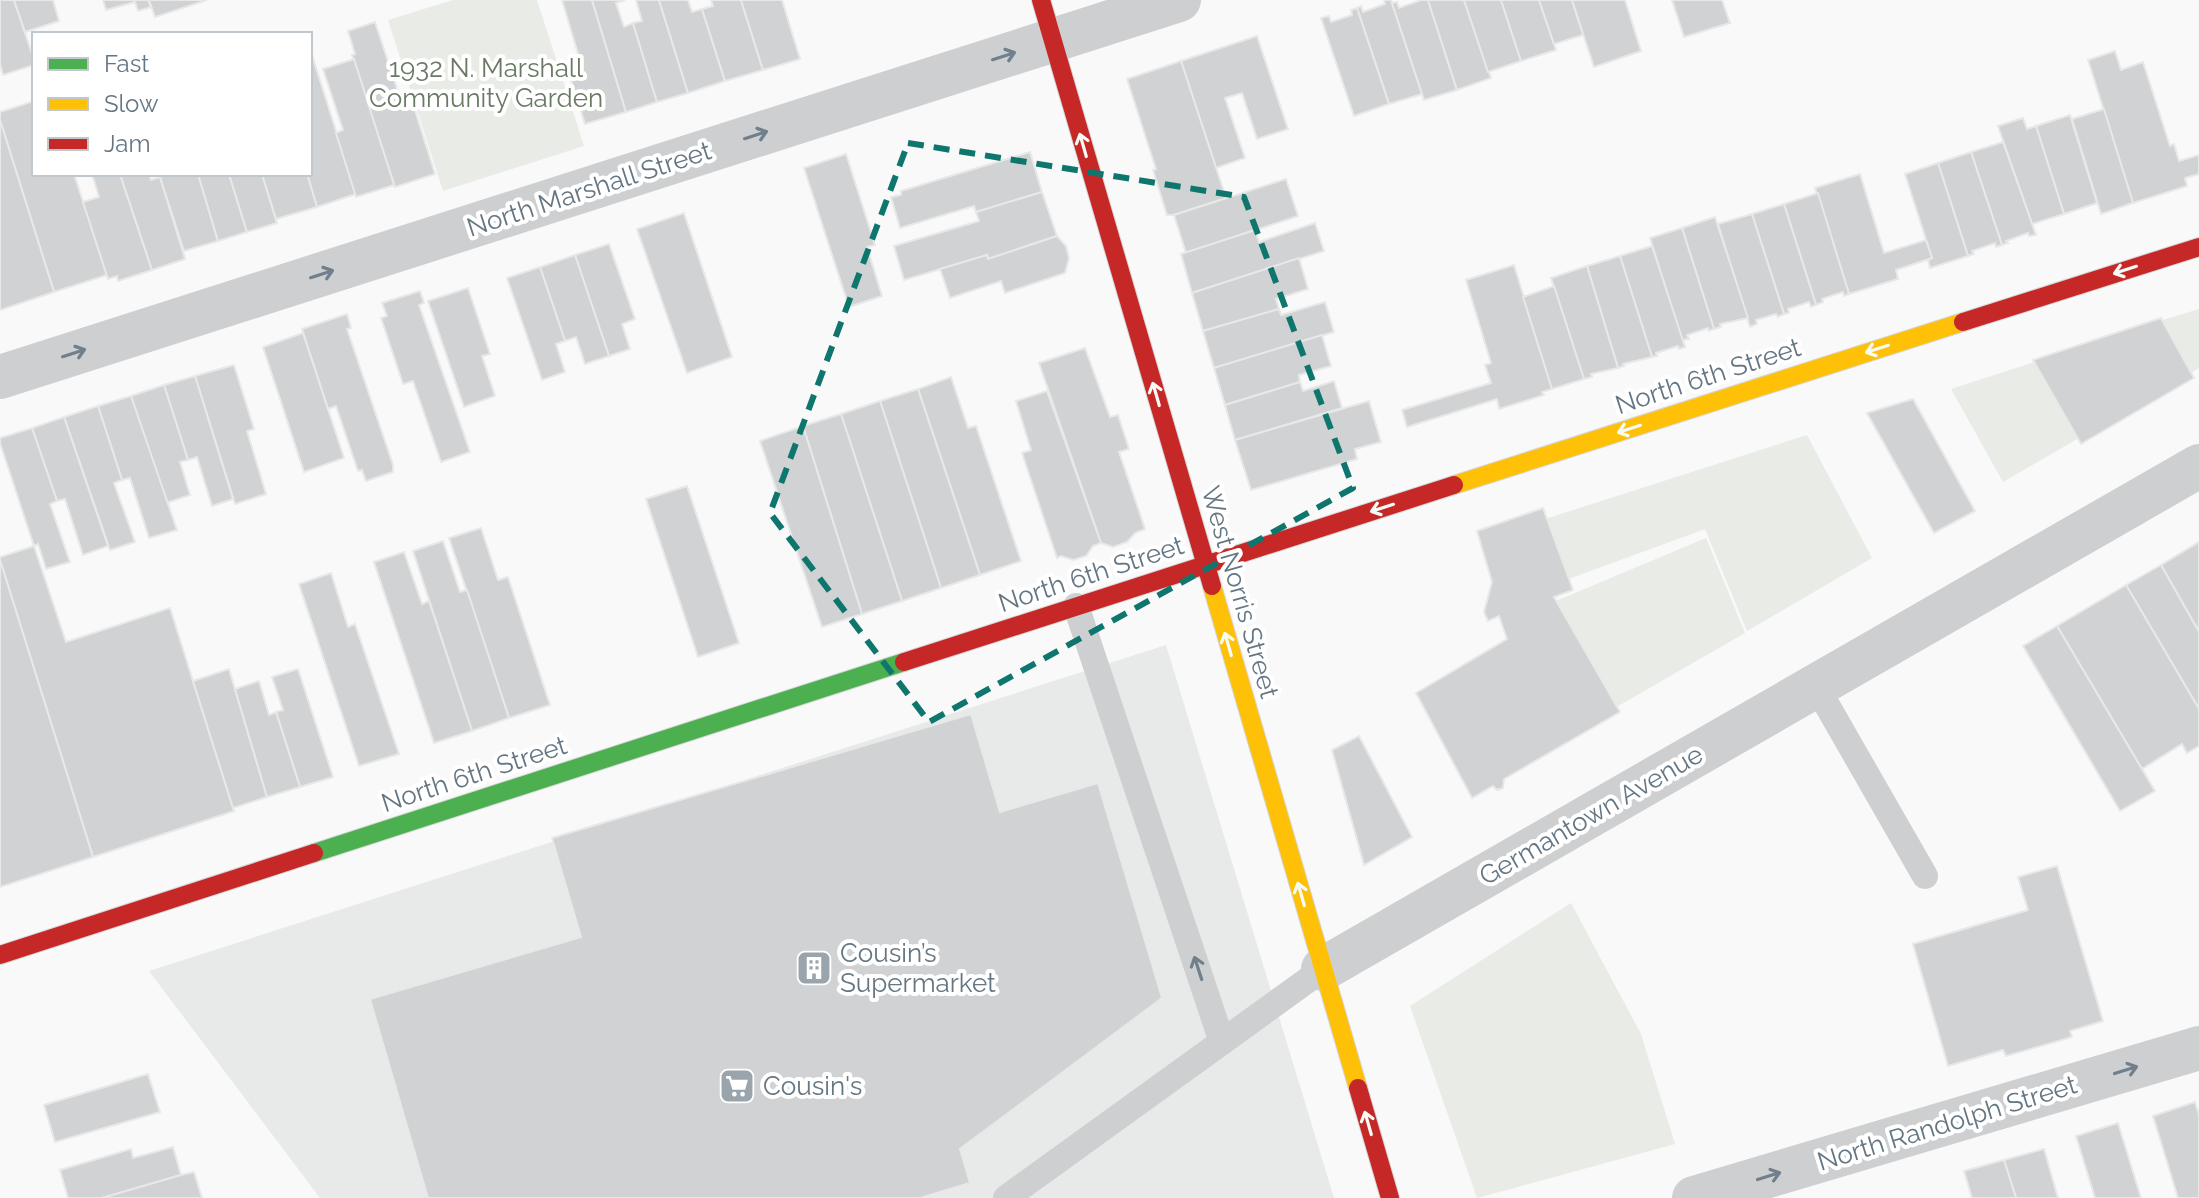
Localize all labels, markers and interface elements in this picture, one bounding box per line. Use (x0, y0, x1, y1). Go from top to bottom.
legend (32, 32, 312, 176)
one-way arrow (991, 48, 1016, 63)
text: Fast (104, 49, 149, 78)
park label: 1932 N. Marshall Community Garden (369, 53, 603, 113)
text: Slow (104, 89, 159, 118)
one-way arrow (744, 127, 769, 142)
text: Jam (104, 129, 150, 158)
one-way arrow (1075, 132, 1090, 158)
street label: North Marshall Street (463, 135, 715, 243)
one-way arrow (2112, 264, 2137, 279)
one-way arrow (309, 266, 334, 280)
street label: North 6th Street (1611, 332, 1805, 420)
one-way arrow (1865, 343, 1890, 358)
one-way arrow (61, 345, 87, 360)
one-way arrow (1147, 382, 1162, 408)
one-way arrow (1617, 422, 1642, 437)
street label: West Norris Street (1195, 483, 1285, 702)
one-way arrow (1369, 501, 1395, 516)
street label: North 6th Street (994, 530, 1188, 618)
one-way arrow (1220, 632, 1235, 658)
street label: North 6th Street (377, 730, 571, 818)
street label: Germantown Avenue (1474, 739, 1708, 891)
one-way arrow (1293, 881, 1308, 907)
place label: Cousin’s Supermarket (840, 938, 996, 998)
building icon: Cousin’s Supermarket (795, 949, 833, 987)
one-way arrow (1189, 955, 1204, 980)
one-way arrow (2112, 1062, 2138, 1077)
supermarket icon: Cousin's (718, 1067, 756, 1105)
street label: North Randolph Street (1814, 1069, 2081, 1177)
place label: Cousin's (763, 1071, 862, 1101)
one-way arrow (1360, 1111, 1375, 1137)
one-way arrow (1756, 1168, 1782, 1183)

